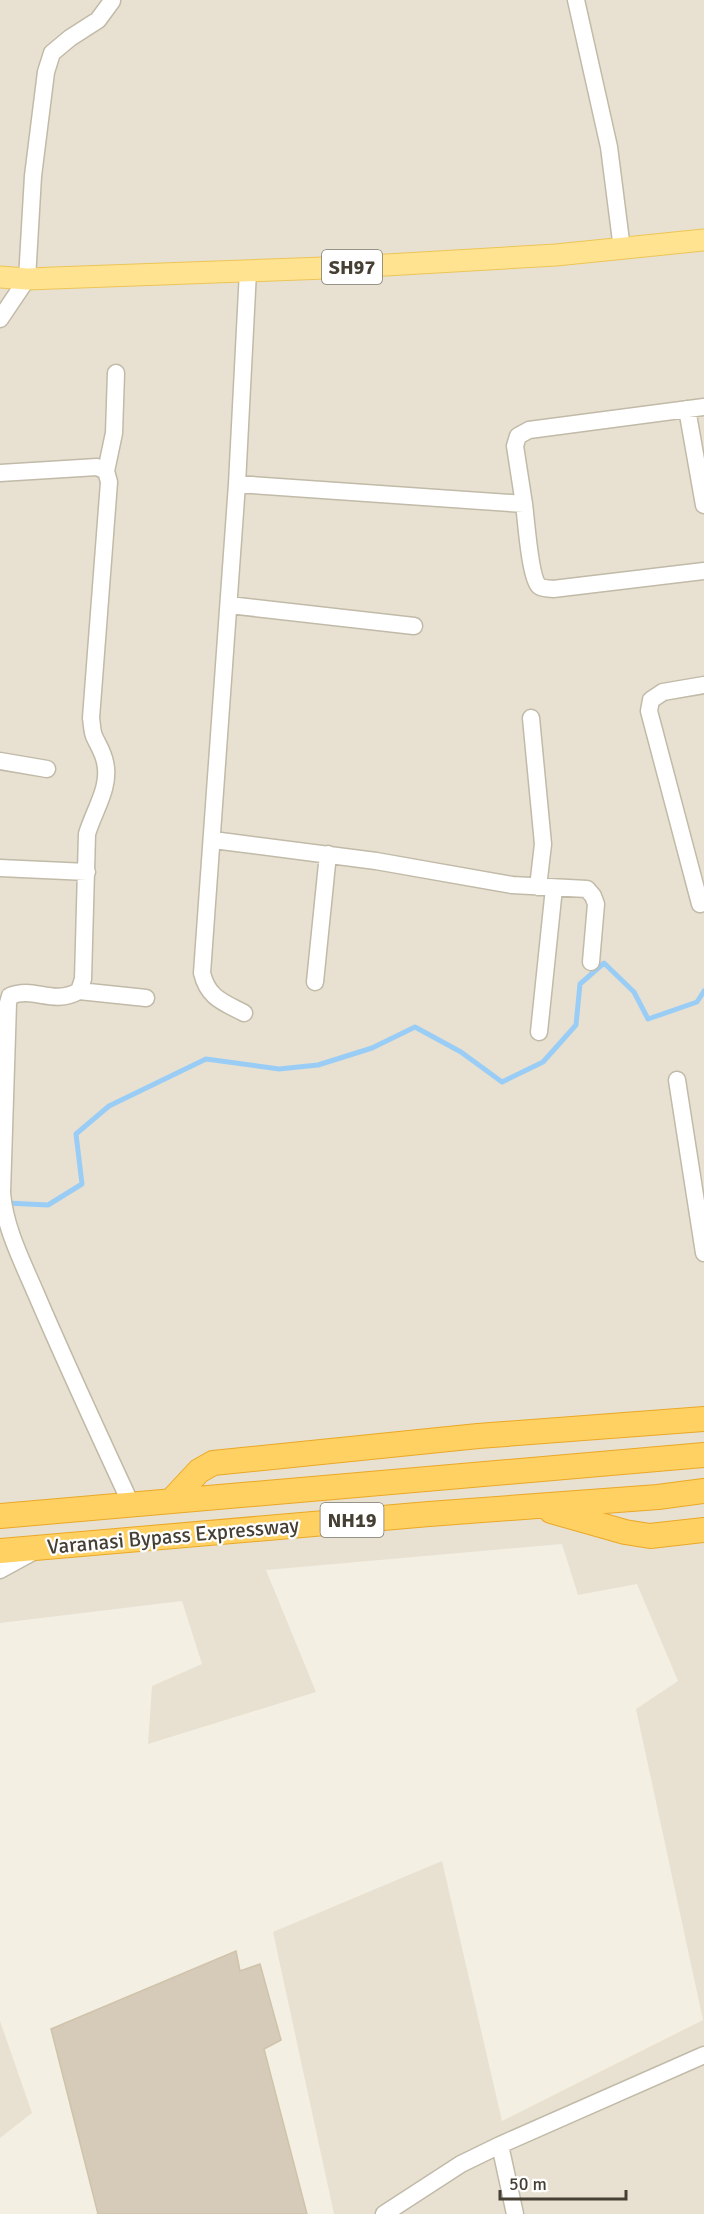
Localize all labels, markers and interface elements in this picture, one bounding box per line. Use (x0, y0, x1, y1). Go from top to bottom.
road number: SH97 (322, 250, 382, 284)
road number: NH19 (320, 1503, 384, 1537)
street label: Varanasi Bypass Expressway (46, 1512, 300, 1560)
scale bar (500, 2163, 626, 2201)
text: 50 m (509, 2173, 547, 2195)

